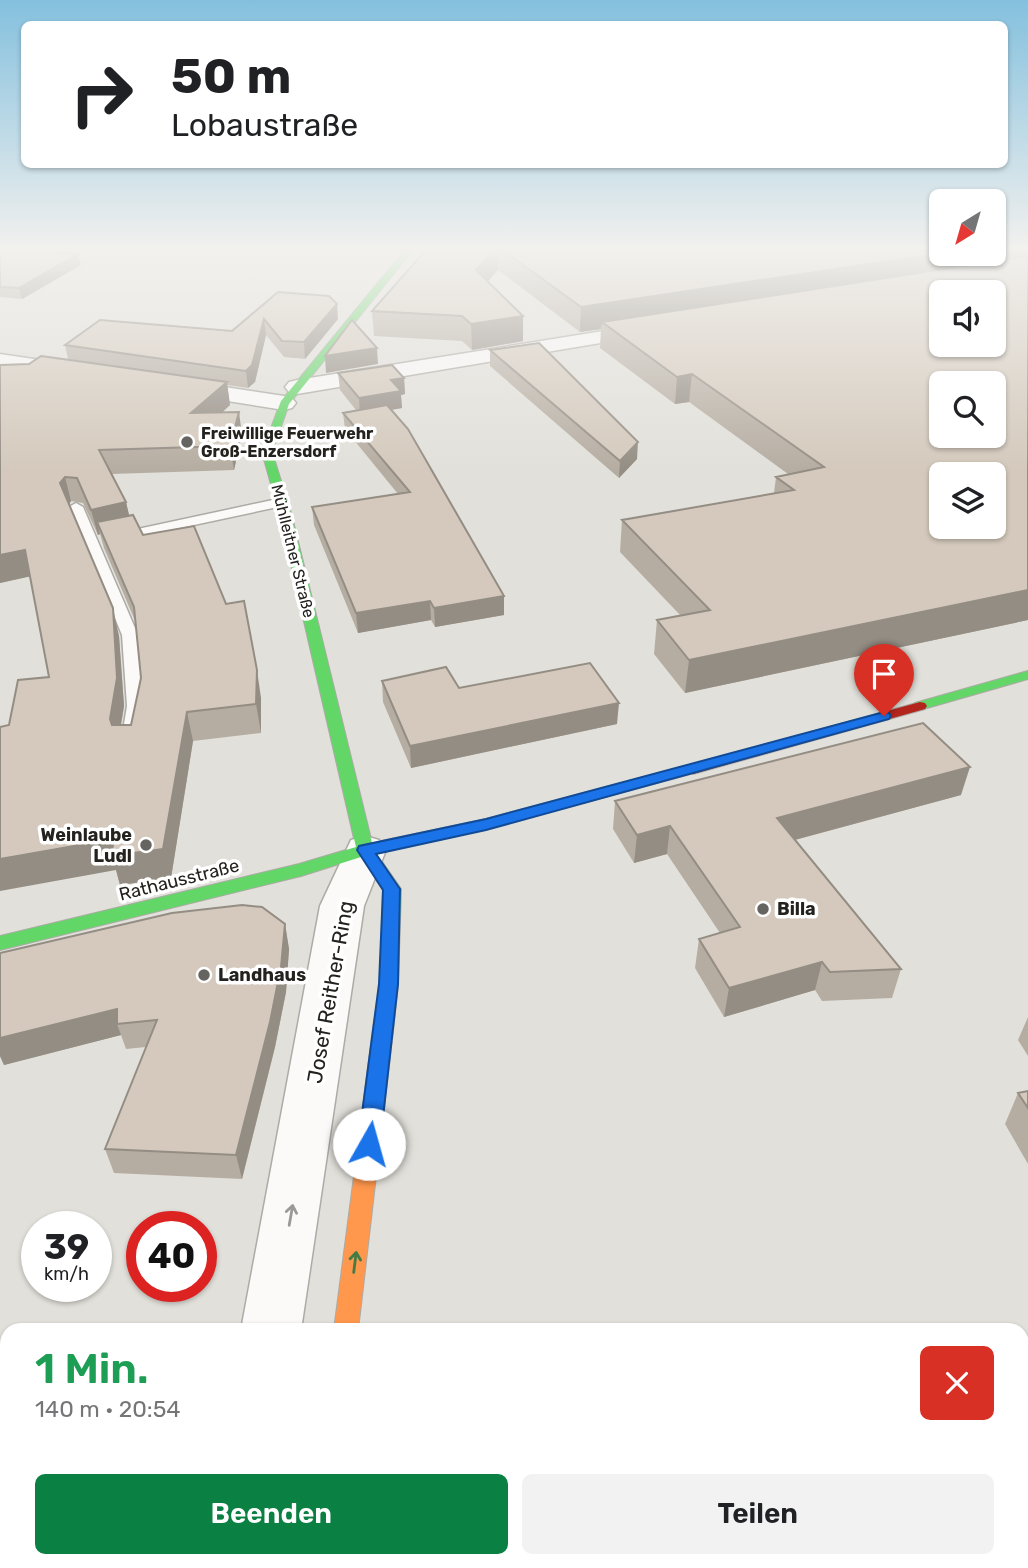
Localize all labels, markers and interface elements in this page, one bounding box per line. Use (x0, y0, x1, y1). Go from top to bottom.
text: 50 m (171, 47, 291, 105)
icon: right (56, 49, 147, 140)
text: Lobaustraße (171, 106, 358, 144)
north arrow (929, 189, 1006, 266)
map controls (929, 189, 1006, 539)
button: sound (929, 280, 1006, 357)
button: search (929, 371, 1006, 448)
place label: Freiwillige Feuerwehr Groß-Enzersdorf (201, 424, 374, 461)
marker: Freiwillige Feuerwehr Groß-Enzersdorf (179, 434, 195, 450)
button: layers (929, 462, 1006, 539)
street label: Mühlleitner Straße (267, 482, 319, 620)
pin (854, 644, 914, 716)
icon: arrive (865, 655, 903, 693)
place label: Weinlaube Ludl (41, 824, 132, 867)
marker: Weinlaube Ludl (138, 837, 154, 853)
street label: Rathausstraße (117, 854, 241, 906)
place label: Billa (777, 898, 816, 920)
street label: Josef Reither-Ring (302, 899, 358, 1085)
marker: Billa (755, 901, 771, 917)
place label: Landhaus (218, 964, 306, 986)
marker: Landhaus (196, 967, 212, 983)
position arrow (332, 1107, 406, 1181)
one-way arrow (285, 1204, 299, 1226)
speed limit sign: 40 (126, 1211, 217, 1302)
text: 39 (44, 1226, 89, 1268)
one-way arrow (348, 1251, 361, 1274)
text: km/h (44, 1263, 89, 1285)
text: 1 Min. (35, 1344, 148, 1394)
button: close (920, 1346, 994, 1420)
text: 140 m · 20:54 (35, 1395, 181, 1423)
button: Beenden (35, 1474, 508, 1554)
button: Teilen (522, 1474, 994, 1554)

